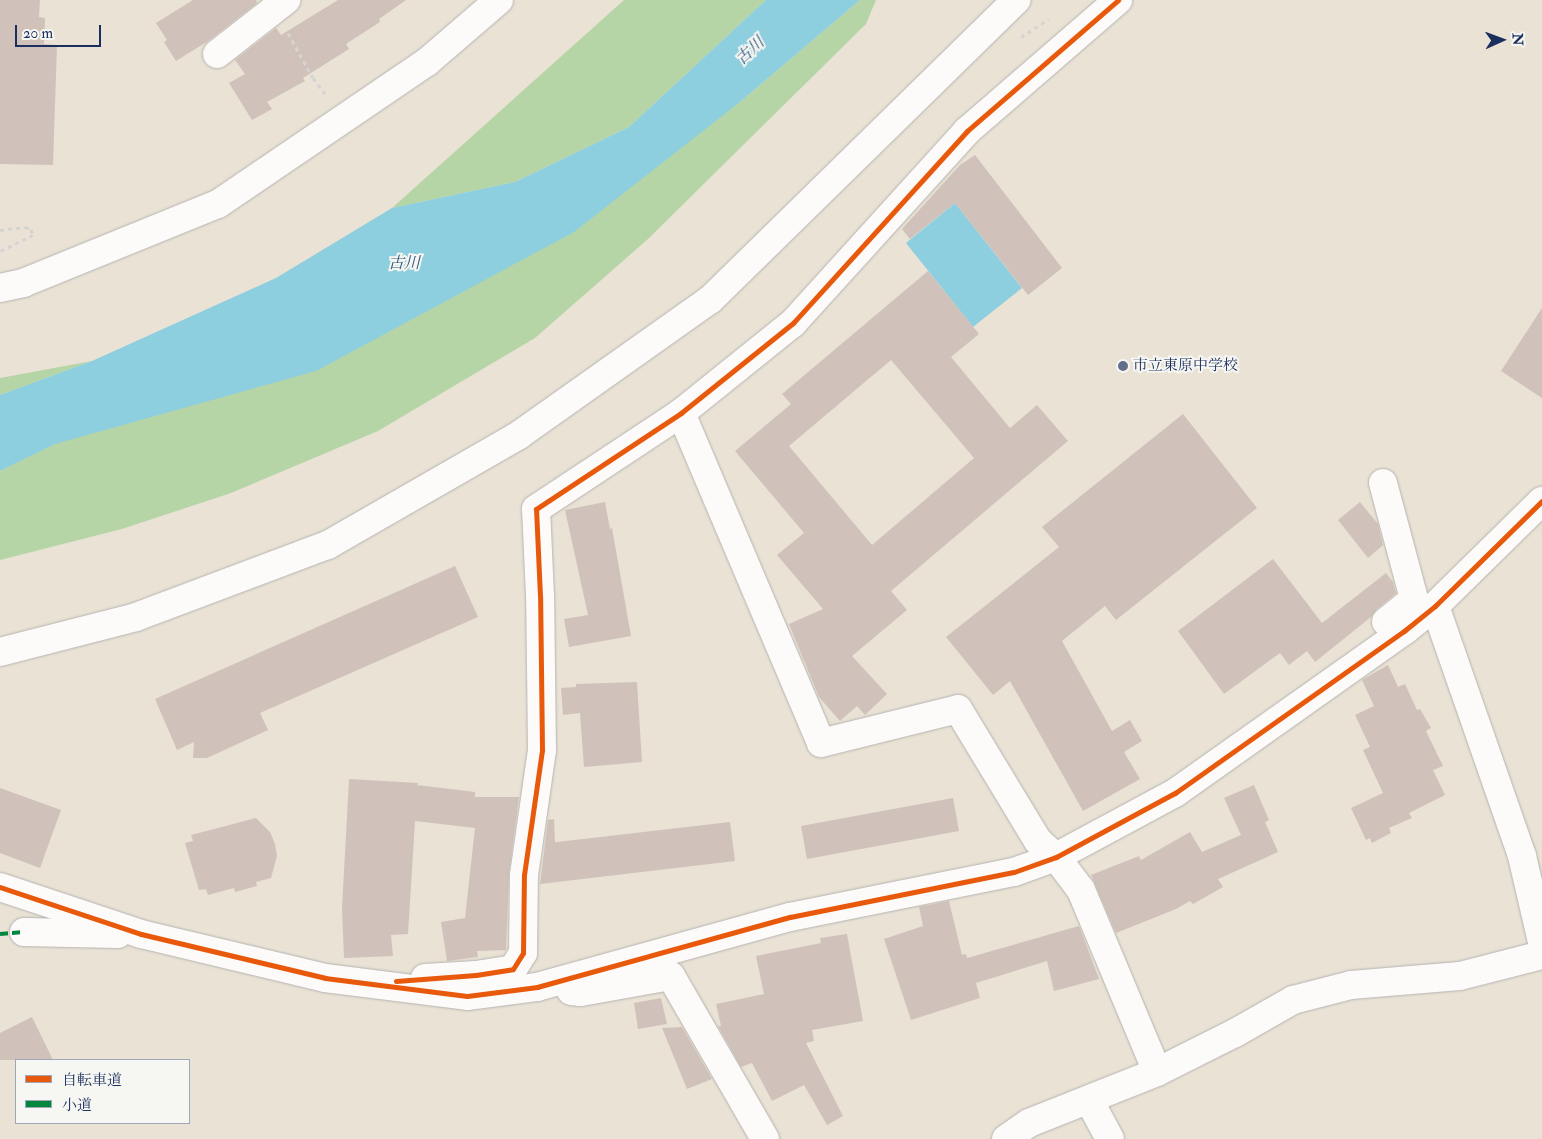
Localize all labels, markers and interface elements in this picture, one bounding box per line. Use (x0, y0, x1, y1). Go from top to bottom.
scale bar (18, 15, 104, 47)
north arrow (1477, 15, 1527, 65)
text: 20 m (23, 24, 53, 43)
water label: 古川 (732, 33, 768, 69)
text: N (1509, 33, 1526, 46)
water label: 古川 (388, 253, 420, 273)
place label: 市立東原中学校 (1133, 357, 1238, 375)
marker: 市立東原中学校 (1117, 360, 1129, 372)
legend (15, 1059, 190, 1124)
text: 自転車道 (62, 1071, 122, 1090)
text: 小道 (62, 1096, 92, 1115)

